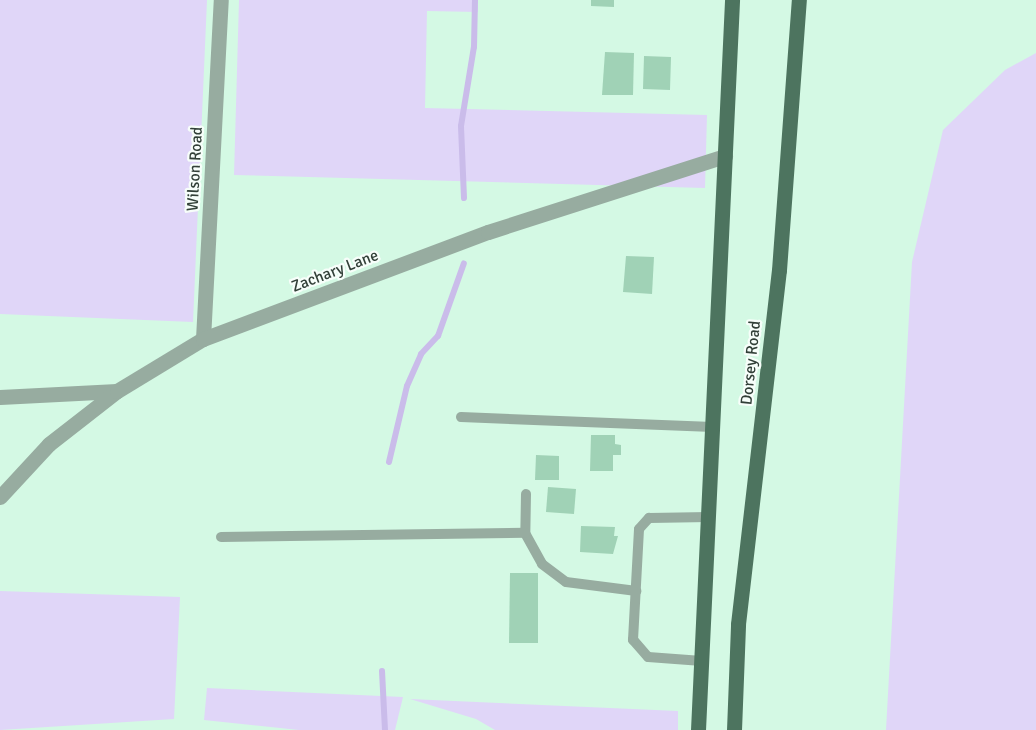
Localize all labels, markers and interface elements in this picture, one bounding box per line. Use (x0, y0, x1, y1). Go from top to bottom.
street label: Wilson Road (183, 126, 207, 212)
street label: Zachary Lane (289, 246, 381, 296)
street label: Dorsey Road (737, 320, 765, 406)

